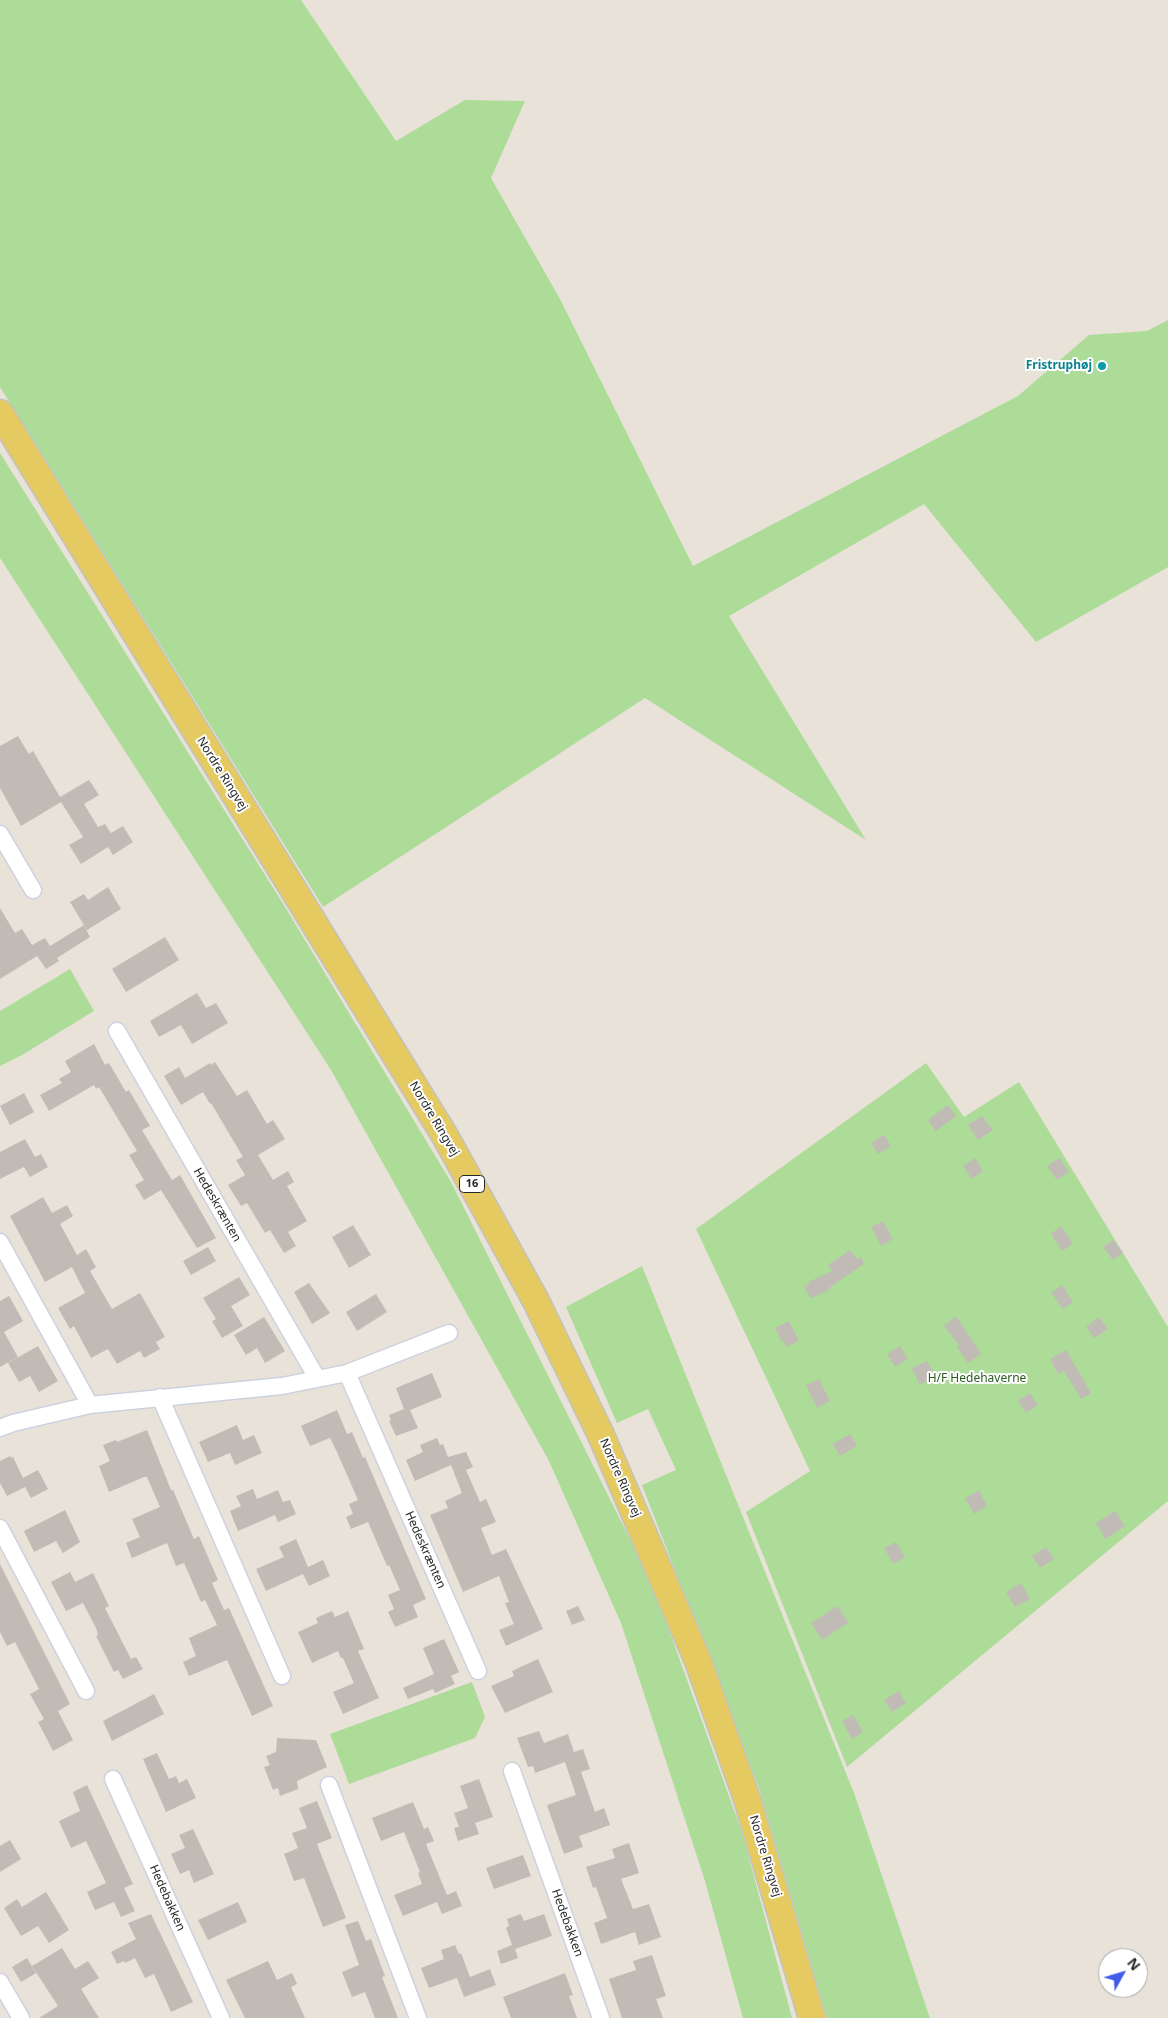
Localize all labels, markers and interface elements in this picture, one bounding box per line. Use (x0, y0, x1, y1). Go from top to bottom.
place label: Fristruphøj (1026, 359, 1092, 373)
marker: Fristruphøj (1096, 360, 1108, 372)
street label: Nordre Ringvej (194, 734, 250, 814)
street label: Nordre Ringvej (406, 1079, 462, 1159)
street label: Hedeskrænten (190, 1165, 244, 1245)
road number: 16 (460, 1176, 484, 1192)
park label: H/F Hedehaverne (928, 1372, 1026, 1386)
street label: Nordre Ringvej (596, 1437, 644, 1519)
street label: Hedeskrænten (402, 1509, 448, 1591)
street label: Nordre Ringvej (746, 1814, 784, 1898)
street label: Hedebakken (146, 1863, 188, 1933)
street label: Hedebakken (548, 1887, 586, 1959)
north arrow (1098, 1948, 1148, 1998)
text: N (1123, 1953, 1145, 1974)

